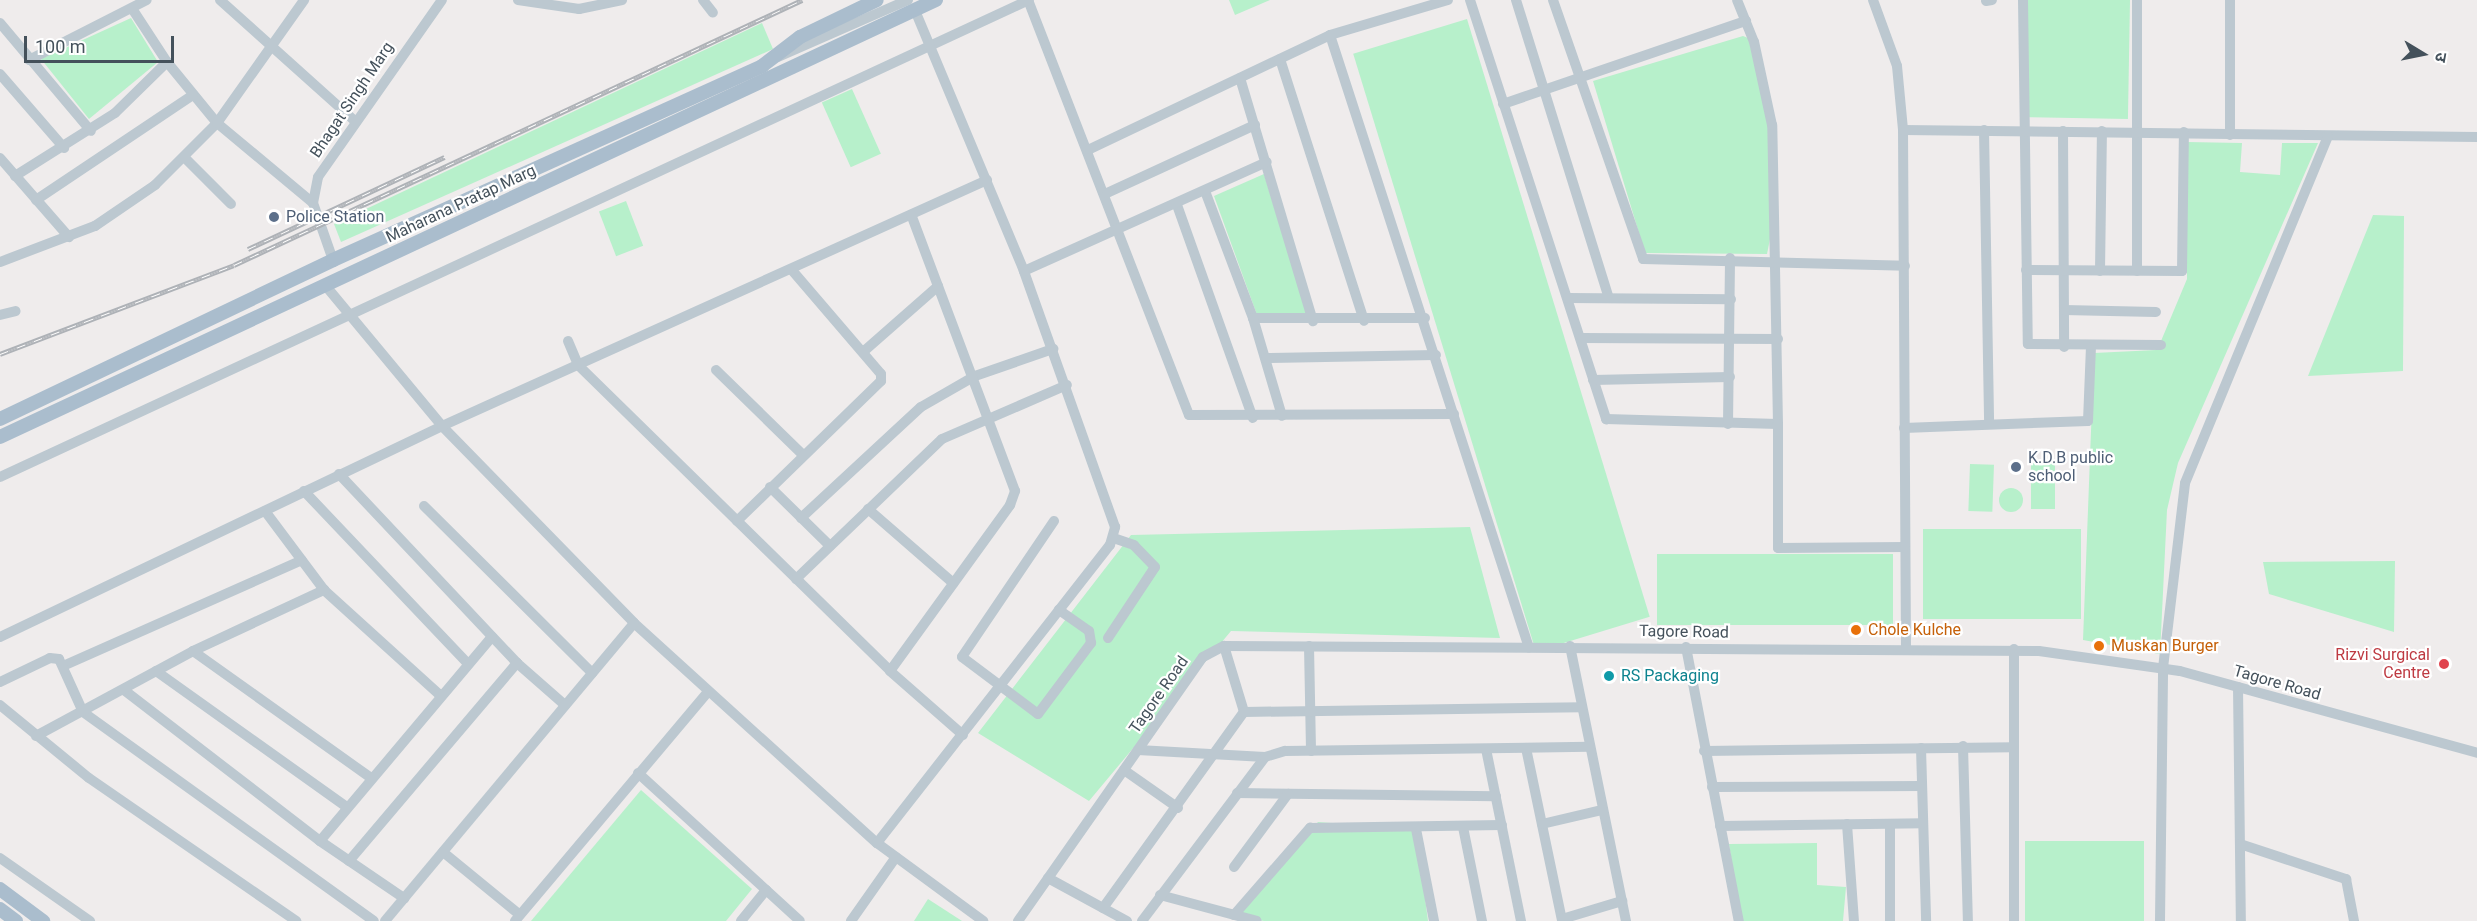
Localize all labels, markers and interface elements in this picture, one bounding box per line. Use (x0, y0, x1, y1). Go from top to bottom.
scale bar (27, 24, 177, 62)
north arrow (2393, 24, 2453, 84)
text: 100 m (35, 36, 86, 57)
street label: Bhagat Singh Marg (306, 39, 398, 161)
text: उ (2431, 51, 2451, 63)
street label: Maharana Pratap Marg (383, 161, 539, 247)
place label: Police Station (286, 207, 384, 227)
marker: Police Station (267, 210, 281, 224)
place label: K.D.B public school (2028, 448, 2113, 486)
marker: K.D.B public school (2009, 460, 2023, 474)
place label: Chole Kulche (1868, 620, 1961, 640)
street label: Tagore Road (1639, 622, 1729, 642)
marker: Chole Kulche (1849, 623, 1863, 637)
place label: Muskan Burger (2111, 636, 2219, 656)
marker: Muskan Burger (2092, 639, 2106, 653)
place label: Rizvi Surgical Centre (2335, 645, 2430, 683)
street label: Tagore Road (1125, 653, 1193, 737)
marker: Rizvi Surgical Centre (2435, 655, 2453, 673)
street label: Tagore Road (2231, 661, 2323, 705)
place label: RS Packaging (1621, 666, 1719, 686)
marker: RS Packaging (1602, 669, 1616, 683)

